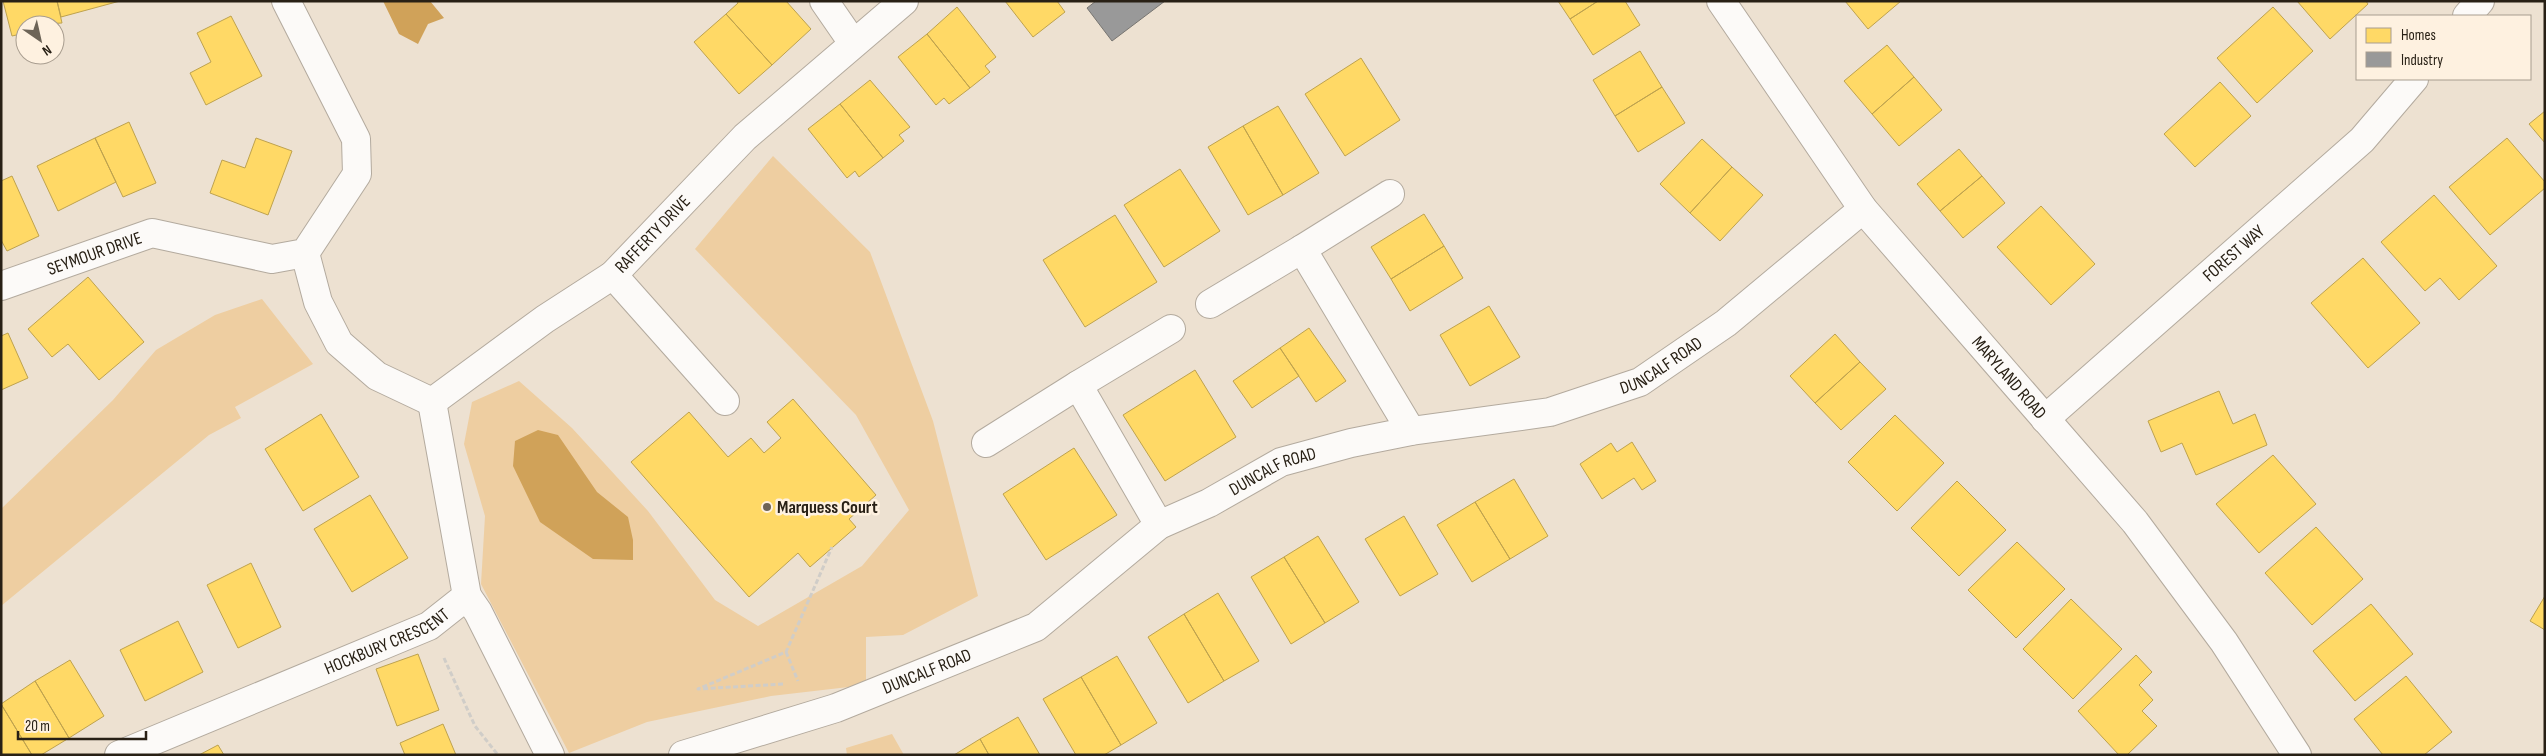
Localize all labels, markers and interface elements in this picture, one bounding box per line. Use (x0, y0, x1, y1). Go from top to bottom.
north arrow (15, 15, 65, 65)
legend (2356, 15, 2531, 80)
text: Homes (2401, 26, 2436, 45)
text: N (39, 41, 55, 60)
text: Industry (2401, 51, 2443, 70)
street label: RAFFERTY DRIVE (610, 191, 694, 277)
street label: FOREST WAY (2198, 220, 2269, 286)
street label: SEYMOUR DRIVE (44, 227, 144, 279)
street label: DUNCALF ROAD (1617, 332, 1706, 399)
street label: MARYLAND ROAD (1968, 332, 2051, 423)
street label: DUNCALF ROAD (1225, 443, 1318, 500)
place label: Marquess Court (777, 497, 878, 518)
marker: Marquess Court (761, 501, 773, 513)
street label: HOCKBURY CRESCENT (321, 604, 453, 679)
street label: DUNCALF ROAD (879, 644, 974, 699)
scale bar (18, 708, 145, 740)
text: 20 m (25, 717, 50, 736)

